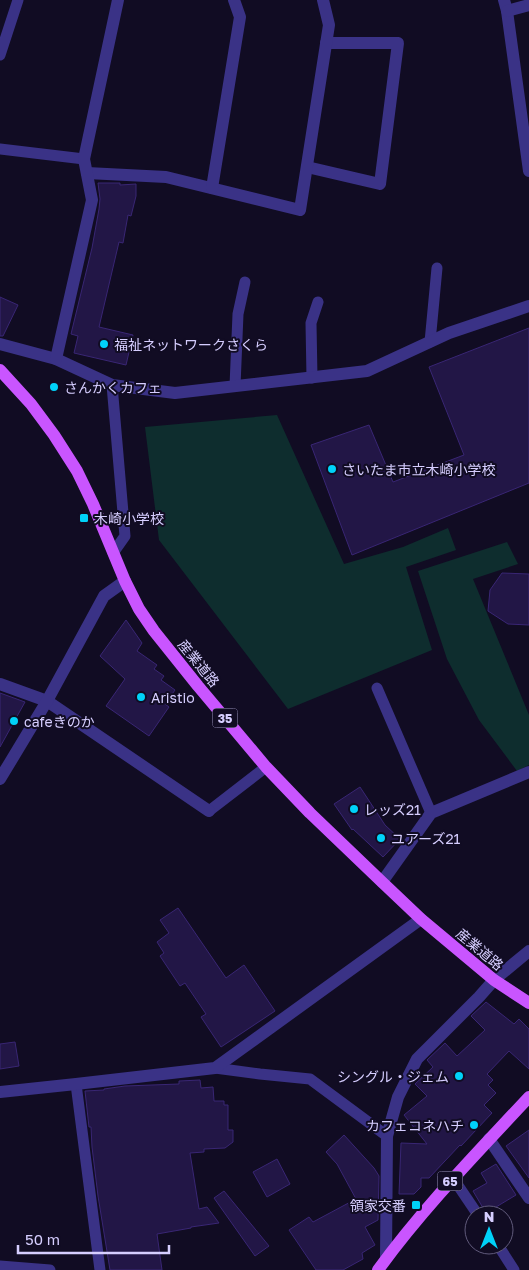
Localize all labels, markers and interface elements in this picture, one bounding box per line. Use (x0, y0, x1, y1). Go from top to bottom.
place label: 福祉ネットワークさくら (114, 336, 268, 353)
marker: 福祉ネットワークさくら (98, 338, 110, 350)
place label: さんかくカフェ (64, 379, 162, 396)
marker: さんかくカフェ (48, 381, 60, 393)
place label: さいたま市立木崎小学校 (342, 461, 496, 478)
marker: さいたま市立木崎小学校 (326, 463, 338, 475)
place label: 木崎小学校 (94, 510, 164, 527)
marker: 木崎小学校 (78, 512, 90, 524)
street label: 産業道路 (175, 636, 223, 690)
place label: Aristio (151, 689, 195, 706)
marker: Aristio (135, 691, 147, 703)
road number: 35 (212, 708, 238, 728)
place label: cafeきのか (24, 713, 95, 730)
marker: cafeきのか (8, 715, 20, 727)
place label: レッズ21 (364, 801, 421, 818)
marker: レッズ21 (348, 803, 360, 815)
place label: ユアーズ21 (391, 830, 461, 847)
marker: ユアーズ21 (375, 832, 387, 844)
street label: 産業道路 (453, 924, 507, 974)
place label: シングル・ジェム (337, 1068, 449, 1085)
marker: シングル・ジェム (453, 1070, 465, 1082)
place label: カフェコネハチ (366, 1117, 464, 1134)
marker: カフェコネハチ (468, 1119, 480, 1131)
road number: 65 (438, 1172, 462, 1190)
place label: 領家交番 (350, 1197, 406, 1214)
marker: 領家交番 (410, 1199, 422, 1211)
north arrow (464, 1205, 514, 1255)
text: N (484, 1208, 494, 1225)
scale bar (18, 1222, 169, 1254)
text: 50 m (25, 1230, 60, 1248)

